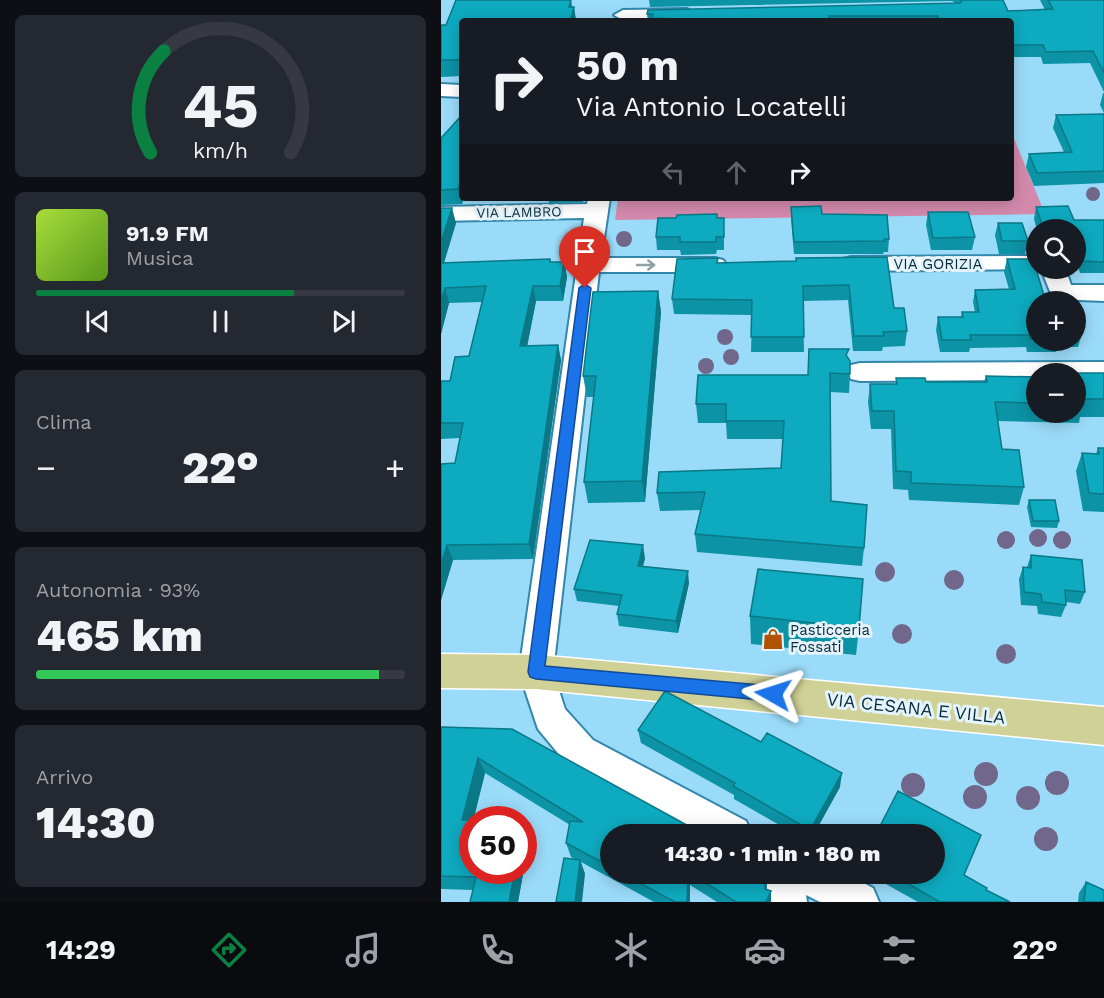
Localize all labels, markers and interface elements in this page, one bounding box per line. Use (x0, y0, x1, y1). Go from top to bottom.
text: 50 m (576, 41, 679, 90)
icon: right (477, 42, 555, 120)
text: 45 (182, 69, 259, 142)
text: Via Antonio Locatelli (576, 91, 847, 123)
text: km/h (193, 139, 248, 164)
icon: left (657, 156, 690, 189)
icon: ahead (720, 156, 753, 189)
icon: right (783, 156, 816, 189)
street label: VIA LAMBRO (476, 203, 562, 221)
map controls (1026, 219, 1086, 423)
button: search (1026, 219, 1086, 279)
text: 91.9 FM (126, 221, 209, 246)
pin (559, 226, 610, 288)
icon: arrive (568, 235, 601, 268)
text: Musica (126, 246, 194, 270)
street label: VIA GORIZIA (894, 255, 983, 273)
one-way arrow (636, 259, 656, 271)
button: + (1026, 291, 1086, 351)
icon: previous (81, 305, 114, 338)
icon: pause (204, 305, 237, 338)
icon: next (327, 305, 360, 338)
button: − (1026, 363, 1086, 423)
text: Clima (36, 410, 92, 434)
text: 22° (182, 441, 259, 494)
text: − (36, 448, 56, 487)
text: + (385, 448, 405, 487)
text: Autonomia · 93% (36, 578, 200, 602)
text: 465 km (36, 609, 203, 662)
place label: Pasticceria Fossati (790, 621, 870, 656)
shop icon: Pasticceria Fossati (761, 627, 785, 651)
position arrow (741, 662, 805, 726)
street label: VIA CESANA E VILLA (826, 688, 1006, 728)
text: Arrivo (36, 765, 93, 789)
text: 14:30 (36, 796, 156, 849)
speed limit sign: 50 (459, 806, 537, 884)
text: 14:30 · 1 min · 180 m (665, 841, 880, 866)
icon: directions (208, 929, 250, 971)
icon: music (342, 929, 384, 971)
icon: phone (476, 929, 518, 971)
icon: climate (610, 929, 652, 971)
icon: car (744, 929, 786, 971)
icon: filters (878, 929, 920, 971)
text: 14:29 (46, 934, 116, 966)
text: 22° (1012, 934, 1058, 966)

